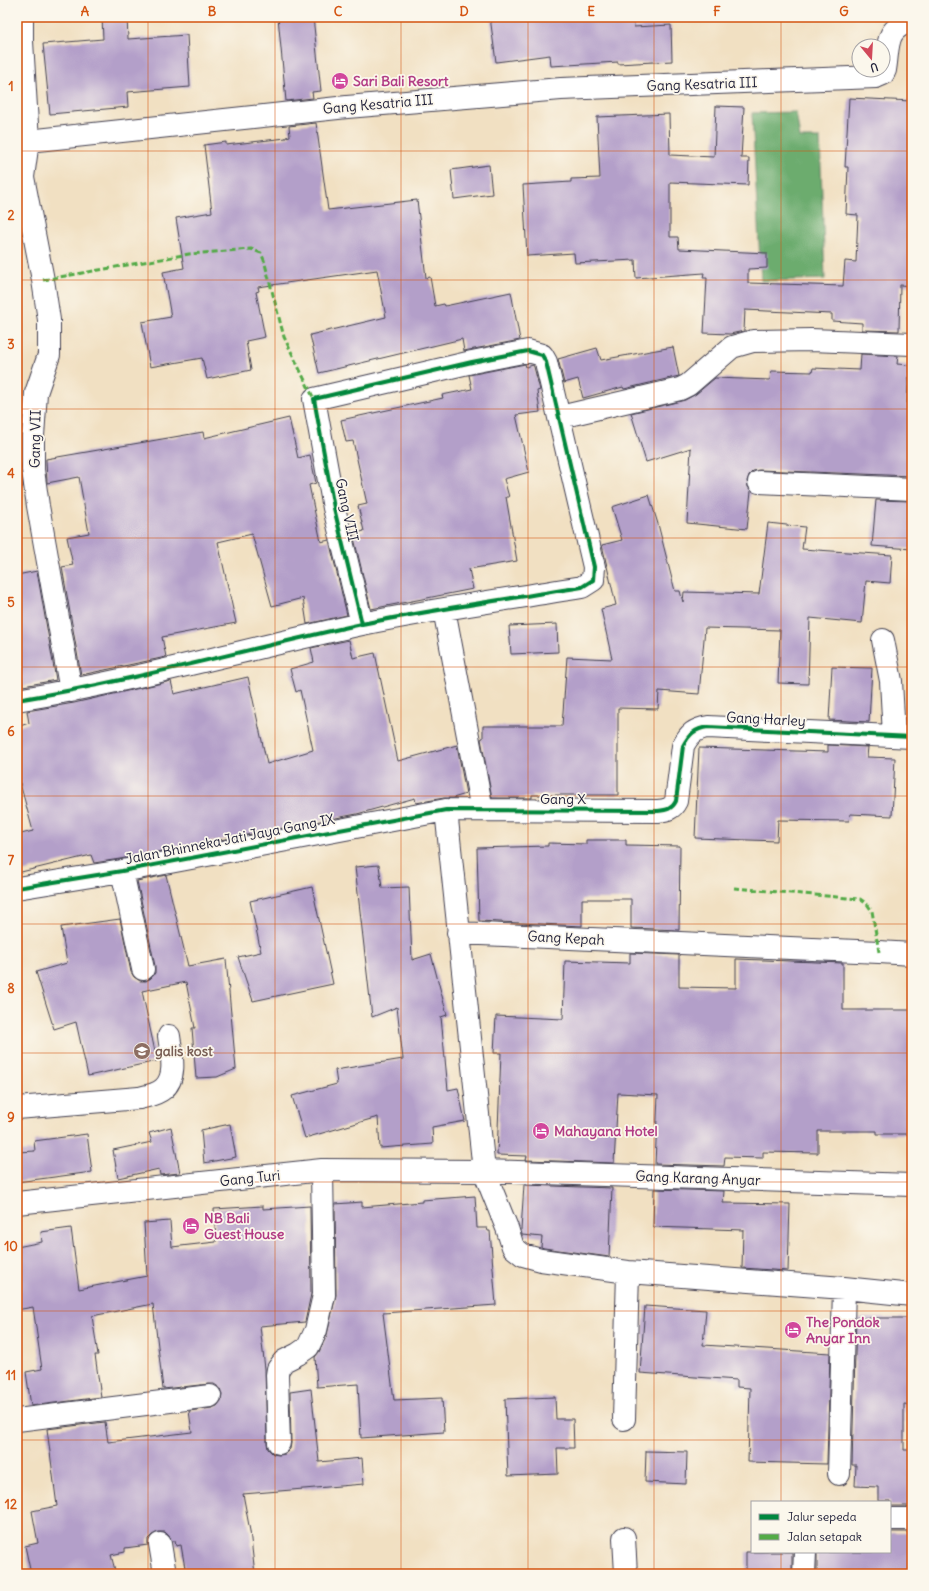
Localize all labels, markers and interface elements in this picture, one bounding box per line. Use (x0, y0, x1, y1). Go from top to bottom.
text: A (81, 3, 90, 20)
text: B (208, 3, 217, 20)
text: C (334, 3, 343, 20)
text: D (459, 3, 469, 20)
text: E (587, 3, 595, 20)
text: F (713, 3, 721, 20)
text: G (839, 3, 849, 20)
north arrow (851, 38, 891, 78)
text: U (868, 60, 880, 75)
hotel icon: Sari Bali Resort (330, 71, 350, 91)
place label: Sari Bali Resort (353, 72, 449, 90)
street label: Gang Kesatria III (646, 73, 758, 95)
text: 1 (8, 78, 14, 95)
street label: Gang Kesatria III (322, 90, 434, 118)
text: 2 (7, 207, 15, 224)
text: 3 (7, 336, 15, 353)
street label: Gang VII (25, 410, 45, 468)
text: 4 (7, 465, 15, 482)
street label: Gang VIII (331, 477, 363, 543)
text: 5 (7, 594, 15, 611)
street label: Gang Harley (726, 708, 806, 730)
text: 6 (7, 723, 15, 740)
street label: Gang X (540, 790, 586, 808)
street label: Jalan Bhinneka Jati Jaya Gang IX (124, 810, 336, 868)
text: 7 (8, 852, 15, 869)
street label: Gang Kepah (527, 927, 605, 949)
text: 8 (7, 980, 15, 997)
school or university icon: galis kost (132, 1041, 152, 1061)
place label: galis kost (155, 1042, 213, 1060)
text: 9 (7, 1109, 15, 1126)
hotel icon: Mahayana Hotel (531, 1121, 551, 1141)
place label: Mahayana Hotel (554, 1122, 658, 1140)
street label: Gang Turi (219, 1166, 281, 1190)
street label: Gang Karang Anyar (635, 1167, 761, 1189)
place label: NB Bali Guest House (204, 1209, 285, 1243)
hotel icon: NB Bali Guest House (181, 1216, 201, 1236)
text: 10 (4, 1238, 18, 1255)
place label: The Pondok Anyar Inn (806, 1313, 880, 1347)
hotel icon: The Pondok Anyar Inn (783, 1320, 803, 1340)
text: 11 (6, 1367, 16, 1384)
text: 12 (5, 1496, 17, 1513)
legend (751, 1501, 891, 1553)
text: Jalur sepeda (787, 1509, 857, 1524)
text: Jalan setapak (787, 1529, 862, 1544)

